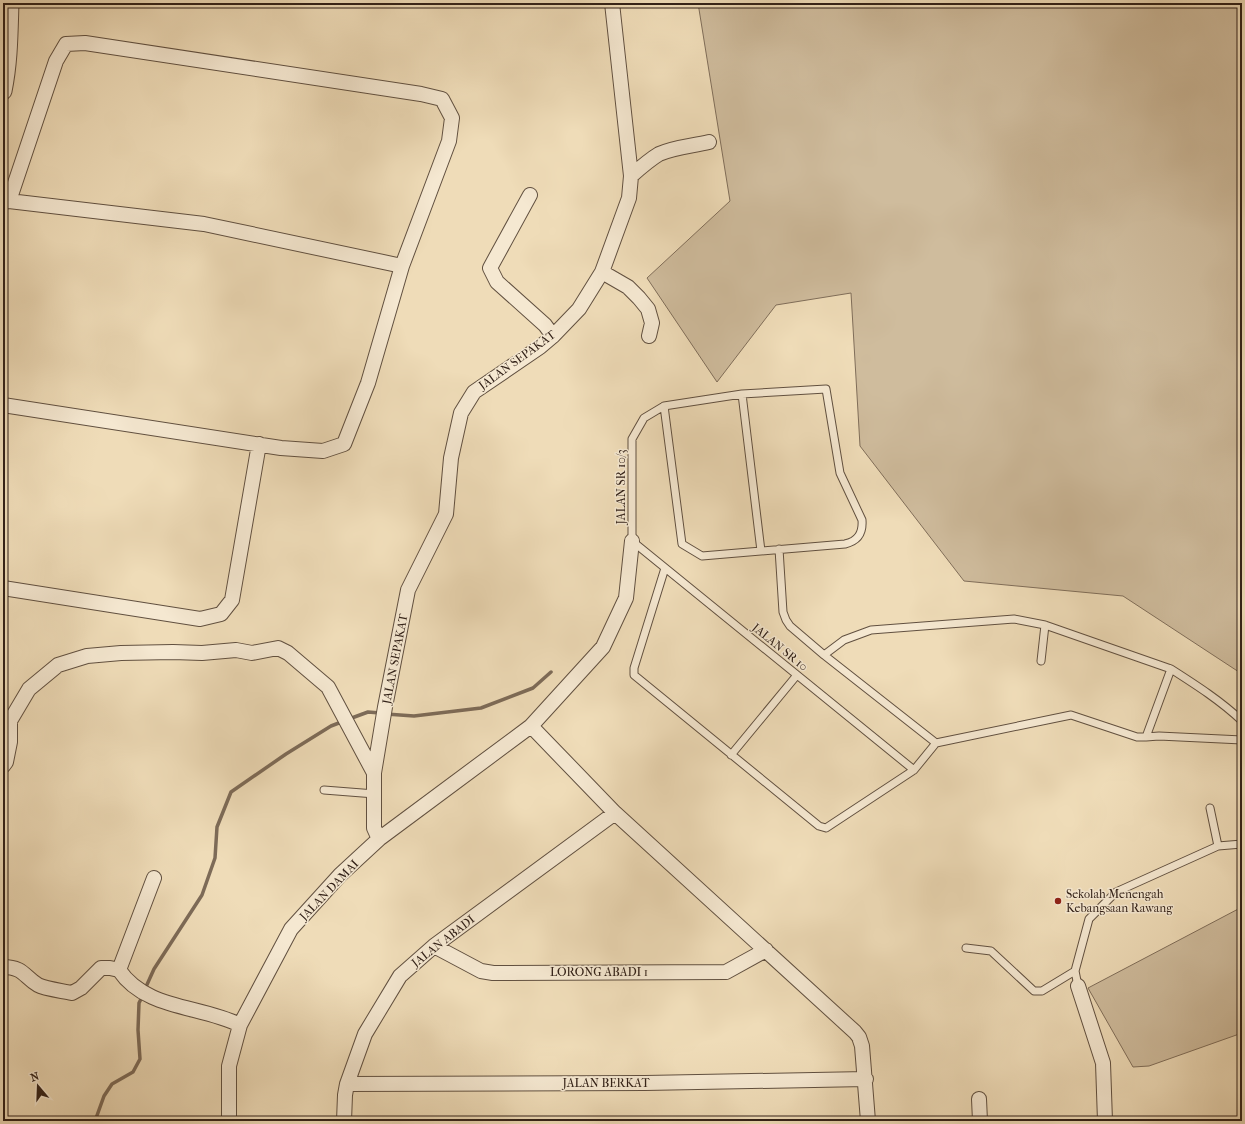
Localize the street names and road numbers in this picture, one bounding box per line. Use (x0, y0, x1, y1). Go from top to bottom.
street label: JALAN SEPAKAT (475, 327, 559, 393)
street label: JALAN SR 10/3 (614, 449, 628, 526)
street label: JALAN SEPAKAT (379, 612, 411, 706)
street label: JALAN SR 10 (749, 620, 811, 674)
street label: JALAN DAMAI (296, 856, 362, 924)
street label: JALAN ABADI (408, 912, 478, 971)
street label: LORONG ABADI 1 (550, 965, 648, 979)
street label: JALAN BERKAT (561, 1076, 650, 1090)

